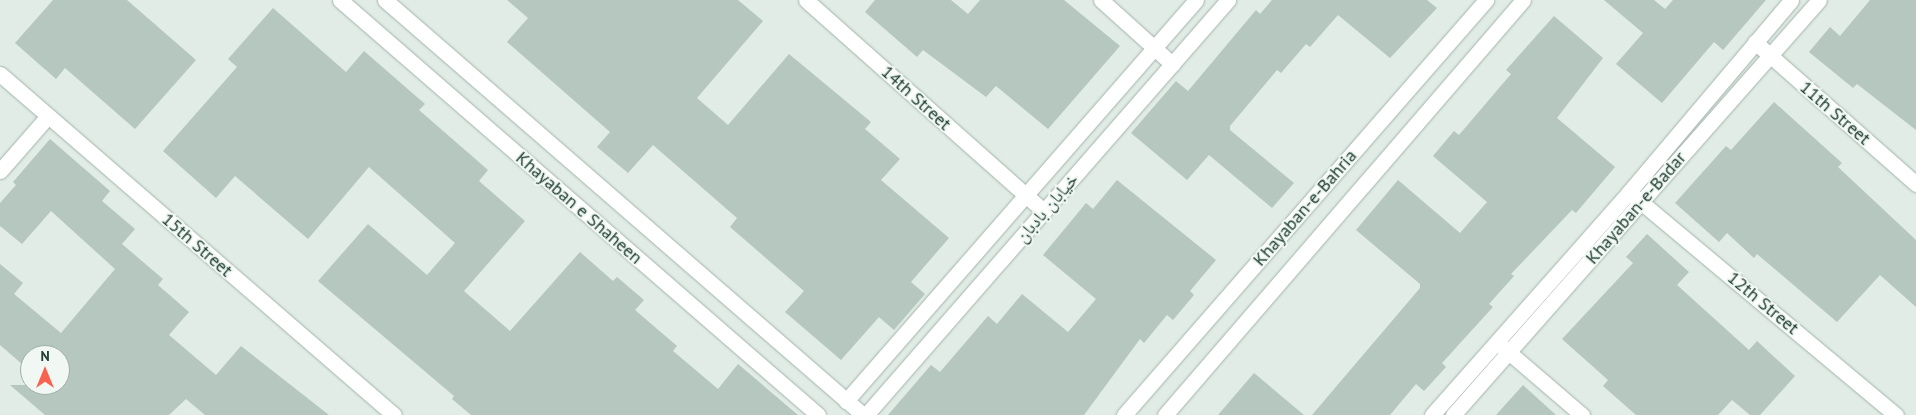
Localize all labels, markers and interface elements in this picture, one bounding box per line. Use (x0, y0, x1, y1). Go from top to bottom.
street label: 14th Street (877, 61, 955, 135)
street label: 11th Street (1795, 77, 1875, 149)
street label: Khayaban-e-Bahria (1249, 146, 1361, 270)
street label: Khayaban e Shaheen (511, 147, 647, 269)
street label: Khayaban-e-Badar (1581, 147, 1691, 269)
street label: خیابان بادبان (1011, 169, 1083, 247)
street label: 15th Street (157, 209, 237, 281)
street label: 12th Street (1723, 267, 1803, 339)
north arrow (20, 345, 70, 395)
text: N (40, 347, 50, 365)

